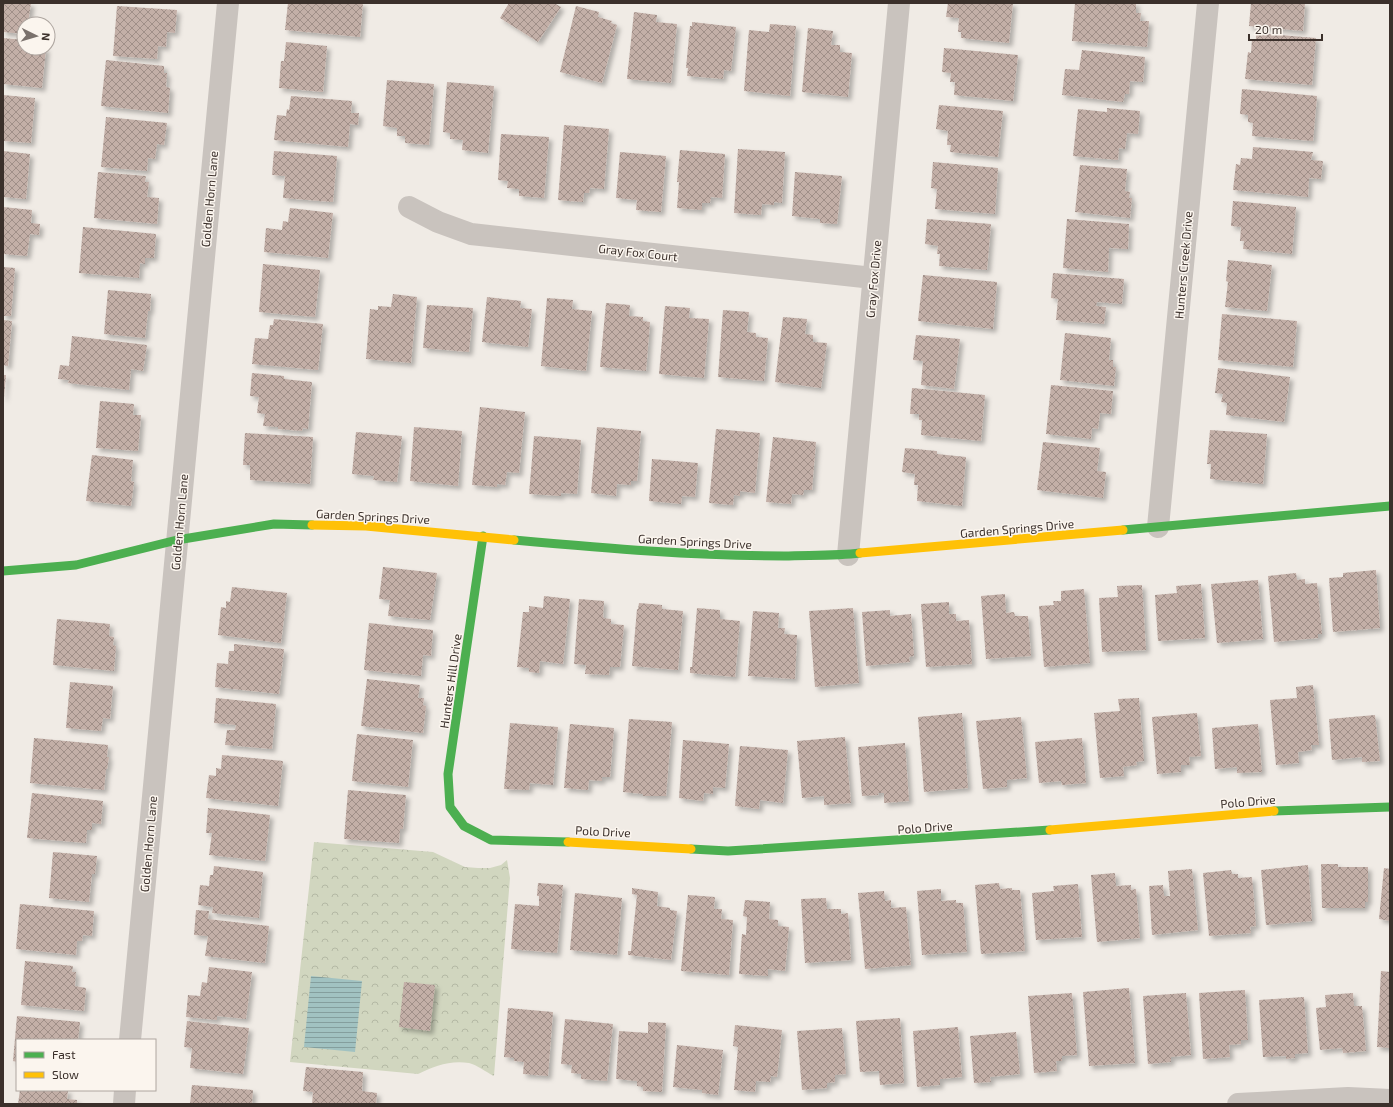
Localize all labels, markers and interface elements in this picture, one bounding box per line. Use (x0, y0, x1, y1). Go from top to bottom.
north arrow (16, 16, 56, 56)
scale bar (1249, 16, 1322, 42)
text: 20 m (1255, 22, 1282, 36)
text: N (40, 32, 53, 41)
street label: Golden Horn Lane (198, 150, 220, 248)
street label: Hunters Creek Drive (1171, 211, 1195, 319)
street label: Gray Fox Drive (863, 239, 883, 319)
street label: Gray Fox Court (598, 241, 679, 263)
street label: Golden Horn Lane (168, 473, 190, 571)
street label: Garden Springs Drive (316, 506, 430, 526)
street label: Garden Springs Drive (960, 516, 1074, 540)
street label: Garden Springs Drive (638, 531, 752, 551)
street label: Hunters Hill Drive (436, 633, 464, 729)
street label: Polo Drive (1220, 792, 1276, 810)
street label: Golden Horn Lane (137, 795, 159, 893)
street label: Polo Drive (897, 818, 953, 836)
street label: Polo Drive (575, 823, 631, 839)
legend (16, 1039, 156, 1091)
text: Fast (52, 1047, 76, 1061)
text: Slow (52, 1067, 79, 1081)

